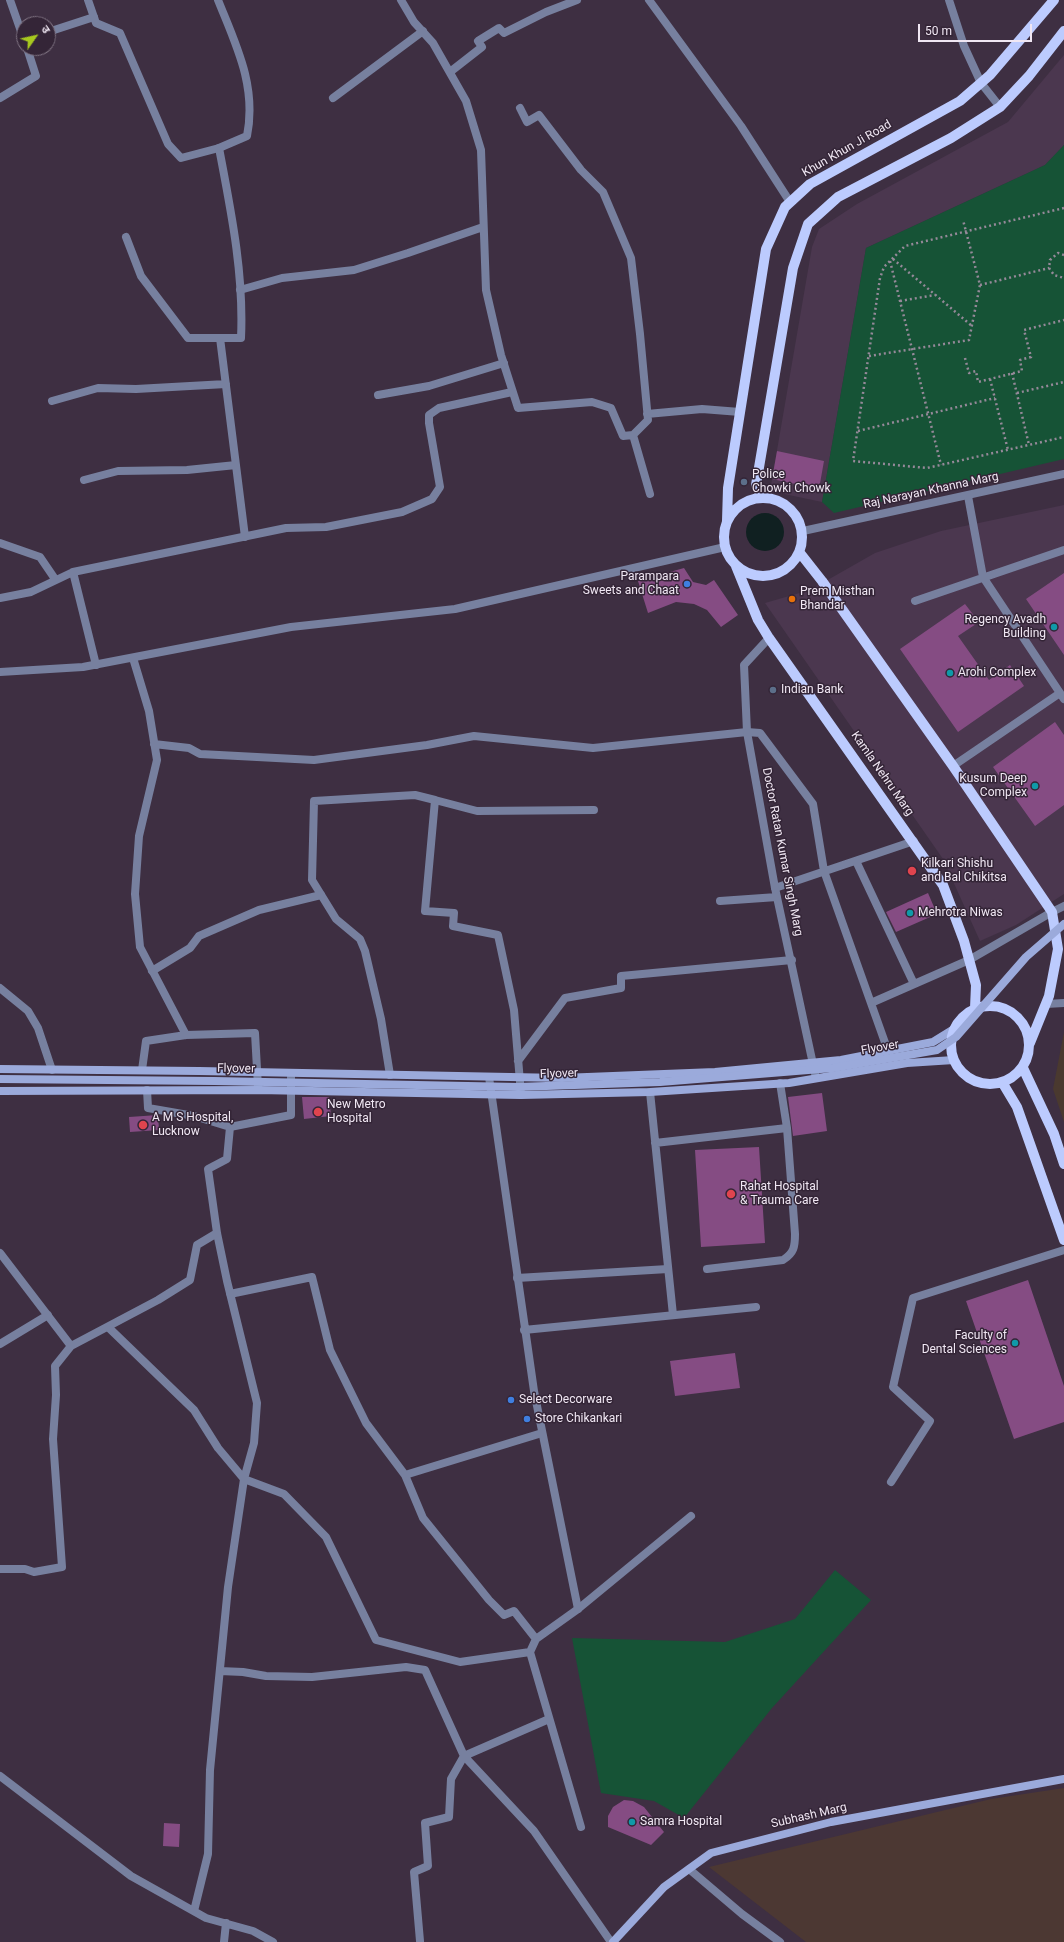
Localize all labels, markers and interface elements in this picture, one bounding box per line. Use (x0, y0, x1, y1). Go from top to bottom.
north arrow (16, 16, 56, 56)
scale bar (920, 16, 1034, 42)
text: उ (38, 23, 53, 36)
text: 50 m (925, 24, 952, 38)
street label: Khun Khun Ji Road (800, 118, 894, 180)
place label: Police Chowki Chowk (752, 468, 831, 496)
street label: Raj Narayan Khanna Marg (862, 470, 1000, 512)
marker: Police Chowki Chowk (739, 477, 749, 487)
place label: Parampara Sweets and Chaat (583, 570, 679, 598)
marker: Parampara Sweets and Chaat (682, 579, 692, 589)
place label: Prem Misthan Bhandar (800, 585, 875, 613)
marker: Prem Misthan Bhandar (787, 594, 797, 604)
place label: Regency Avadh Building (964, 613, 1046, 641)
marker: Regency Avadh Building (1049, 622, 1059, 632)
place label: Arohi Complex (958, 666, 1036, 680)
marker: Arohi Complex (945, 668, 955, 678)
place label: Indian Bank (781, 683, 843, 697)
marker: Indian Bank (768, 685, 778, 695)
street label: Kamla Nehru Marg (847, 729, 917, 819)
street label: Doctor Ratan Kumar Singh Marg (759, 766, 805, 938)
place label: Kusum Deep Complex (959, 772, 1027, 800)
marker: Kusum Deep Complex (1030, 781, 1040, 791)
place label: Kilkari Shishu and Bal Chikitsa (921, 857, 1007, 885)
marker: Kilkari Shishu and Bal Chikitsa (906, 865, 918, 877)
place label: Mehrotra Niwas (918, 906, 1003, 920)
marker: Mehrotra Niwas (905, 908, 915, 918)
street label: Flyover (860, 1038, 900, 1058)
street label: Flyover (217, 1061, 255, 1077)
street label: Flyover (540, 1066, 578, 1082)
place label: New Metro Hospital (327, 1098, 385, 1126)
marker: New Metro Hospital (312, 1106, 324, 1118)
place label: A M S Hospital, Lucknow (152, 1111, 233, 1139)
marker: A M S Hospital, Lucknow (137, 1119, 149, 1131)
place label: Rahat Hospital & Trauma Care (740, 1180, 819, 1208)
marker: Rahat Hospital & Trauma Care (725, 1188, 737, 1200)
place label: Faculty of Dental Sciences (922, 1329, 1007, 1357)
marker: Faculty of Dental Sciences (1010, 1338, 1020, 1348)
place label: Select Decorware (519, 1393, 612, 1407)
marker: Select Decorware (506, 1395, 516, 1405)
place label: Store Chikankari (535, 1412, 622, 1426)
marker: Store Chikankari (522, 1414, 532, 1424)
street label: Subhash Marg (770, 1800, 848, 1832)
place label: Samra Hospital (640, 1815, 722, 1829)
marker: Samra Hospital (627, 1817, 637, 1827)

